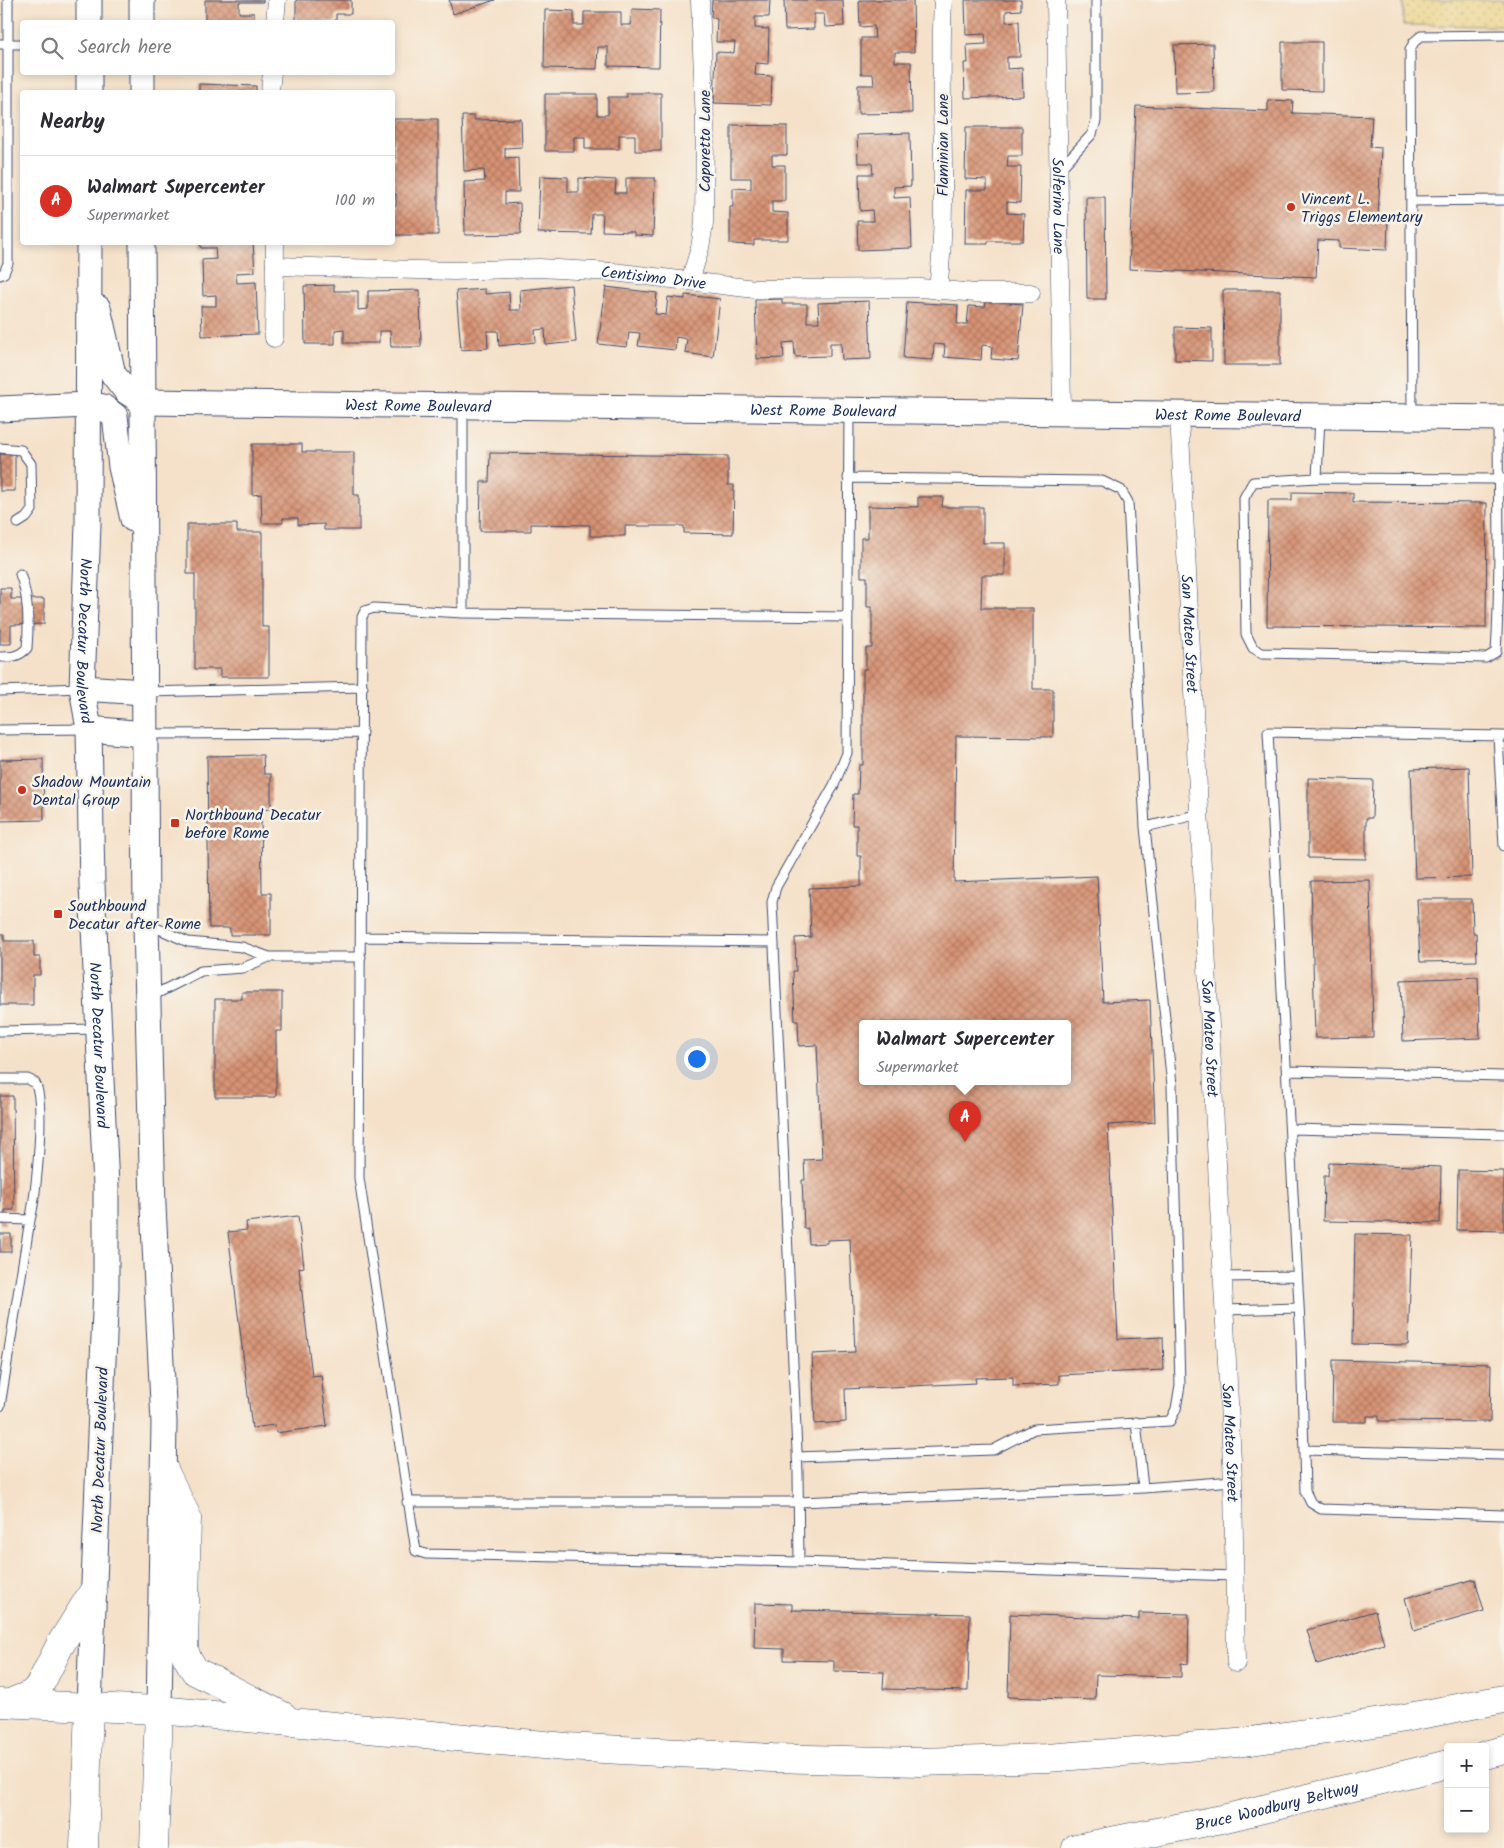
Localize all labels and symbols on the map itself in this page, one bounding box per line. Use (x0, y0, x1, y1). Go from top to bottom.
street label: Caporetto Lane (693, 90, 718, 192)
street label: Flaminian Lane (931, 93, 956, 197)
street label: Solferino Lane (1044, 158, 1071, 254)
place label: Vincent L. Triggs Elementary (1301, 187, 1423, 230)
marker: Vincent L. Triggs Elementary (1285, 201, 1297, 213)
street label: Centisimo Drive (600, 260, 707, 297)
street label: West Rome Boulevard (345, 393, 492, 420)
street label: West Rome Boulevard (750, 398, 897, 425)
street label: West Rome Boulevard (1155, 403, 1302, 430)
street label: North Decatur Boulevard (68, 557, 99, 727)
street label: San Mateo Street (1173, 574, 1204, 695)
place label: Shadow Mountain Dental Group (32, 770, 151, 813)
marker: Shadow Mountain Dental Group (16, 784, 28, 796)
place label: Northbound Decatur before Rome (185, 803, 322, 846)
marker: Northbound Decatur before Rome (169, 817, 181, 829)
place label: Southbound Decatur after Rome (68, 894, 201, 937)
marker: Southbound Decatur after Rome (52, 908, 64, 920)
street label: North Decatur Boulevard (82, 962, 114, 1130)
street label: San Mateo Street (1194, 978, 1225, 1099)
your location (684, 1046, 710, 1072)
pin: A (949, 1101, 981, 1142)
street label: North Decatur Boulevard (85, 1366, 116, 1533)
street label: San Mateo Street (1214, 1383, 1244, 1503)
street label: Bruce Woodbury Beltway (1193, 1775, 1362, 1838)

